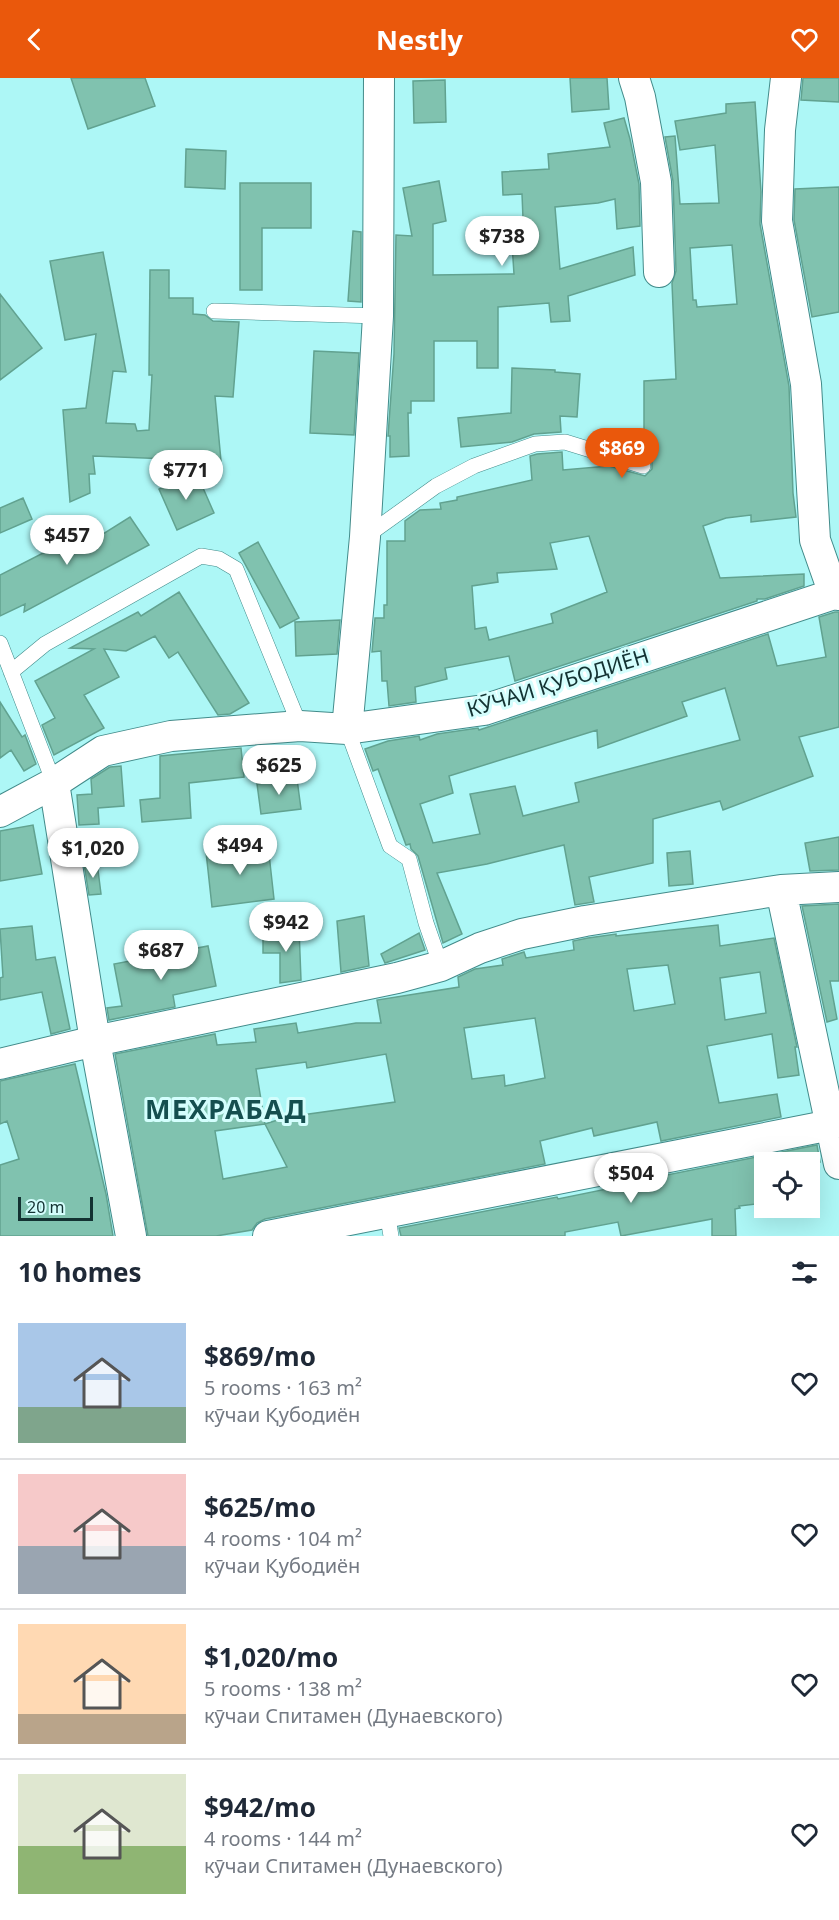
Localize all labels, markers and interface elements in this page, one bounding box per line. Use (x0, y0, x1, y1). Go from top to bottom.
text: Nestly (376, 21, 463, 58)
icon: back (18, 23, 51, 56)
icon: heart (788, 23, 821, 56)
pin: $738 (466, 216, 538, 267)
text: $738 (479, 222, 525, 249)
pin: $869 (586, 428, 658, 479)
text: $869 (599, 434, 645, 461)
pin: $771 (150, 450, 222, 501)
text: $771 (163, 456, 209, 483)
pin: $457 (31, 515, 103, 566)
text: $457 (44, 521, 90, 548)
street label: КӮЧАИ ҚУБОДИЁН (463, 641, 652, 723)
pin: $625 (243, 745, 315, 796)
text: $625 (256, 751, 302, 778)
pin: $494 (204, 825, 276, 876)
pin: $1,020 (44, 828, 142, 879)
text: $494 (217, 831, 263, 858)
text: $1,020 (62, 834, 124, 861)
pin: $942 (250, 902, 322, 953)
text: $942 (263, 908, 309, 935)
pin: $687 (125, 930, 197, 981)
text: $687 (138, 936, 184, 963)
district label: МЕХРАБАД (145, 1090, 307, 1127)
map controls (754, 1152, 820, 1218)
button: locate (754, 1152, 820, 1218)
pin: $504 (595, 1153, 667, 1204)
text: $504 (608, 1159, 654, 1186)
scale bar (18, 1194, 93, 1222)
text: 20 m (27, 1196, 64, 1218)
text: 10 homes (18, 1254, 142, 1290)
icon: filters (788, 1256, 821, 1289)
text: $869/mo (204, 1338, 316, 1374)
icon: home (66, 1347, 138, 1419)
icon: heart (788, 1367, 821, 1400)
text: 5 rooms · 163 m² (204, 1374, 362, 1401)
text: кӯчаи Қубодиён (204, 1401, 360, 1428)
text: $625/mo (204, 1489, 316, 1525)
icon: home (66, 1498, 138, 1570)
icon: heart (788, 1518, 821, 1551)
text: 4 rooms · 104 m² (204, 1525, 362, 1552)
text: кӯчаи Қубодиён (204, 1552, 360, 1579)
text: $1,020/mo (204, 1639, 338, 1675)
icon: home (66, 1648, 138, 1720)
icon: heart (788, 1668, 821, 1701)
text: 5 rooms · 138 m² (204, 1675, 362, 1702)
text: кӯчаи Спитамен (Дунаевского) (204, 1702, 502, 1729)
text: $942/mo (204, 1789, 316, 1825)
icon: home (66, 1798, 138, 1870)
icon: heart (788, 1818, 821, 1851)
text: 4 rooms · 144 m² (204, 1825, 362, 1852)
text: кӯчаи Спитамен (Дунаевского) (204, 1852, 502, 1879)

